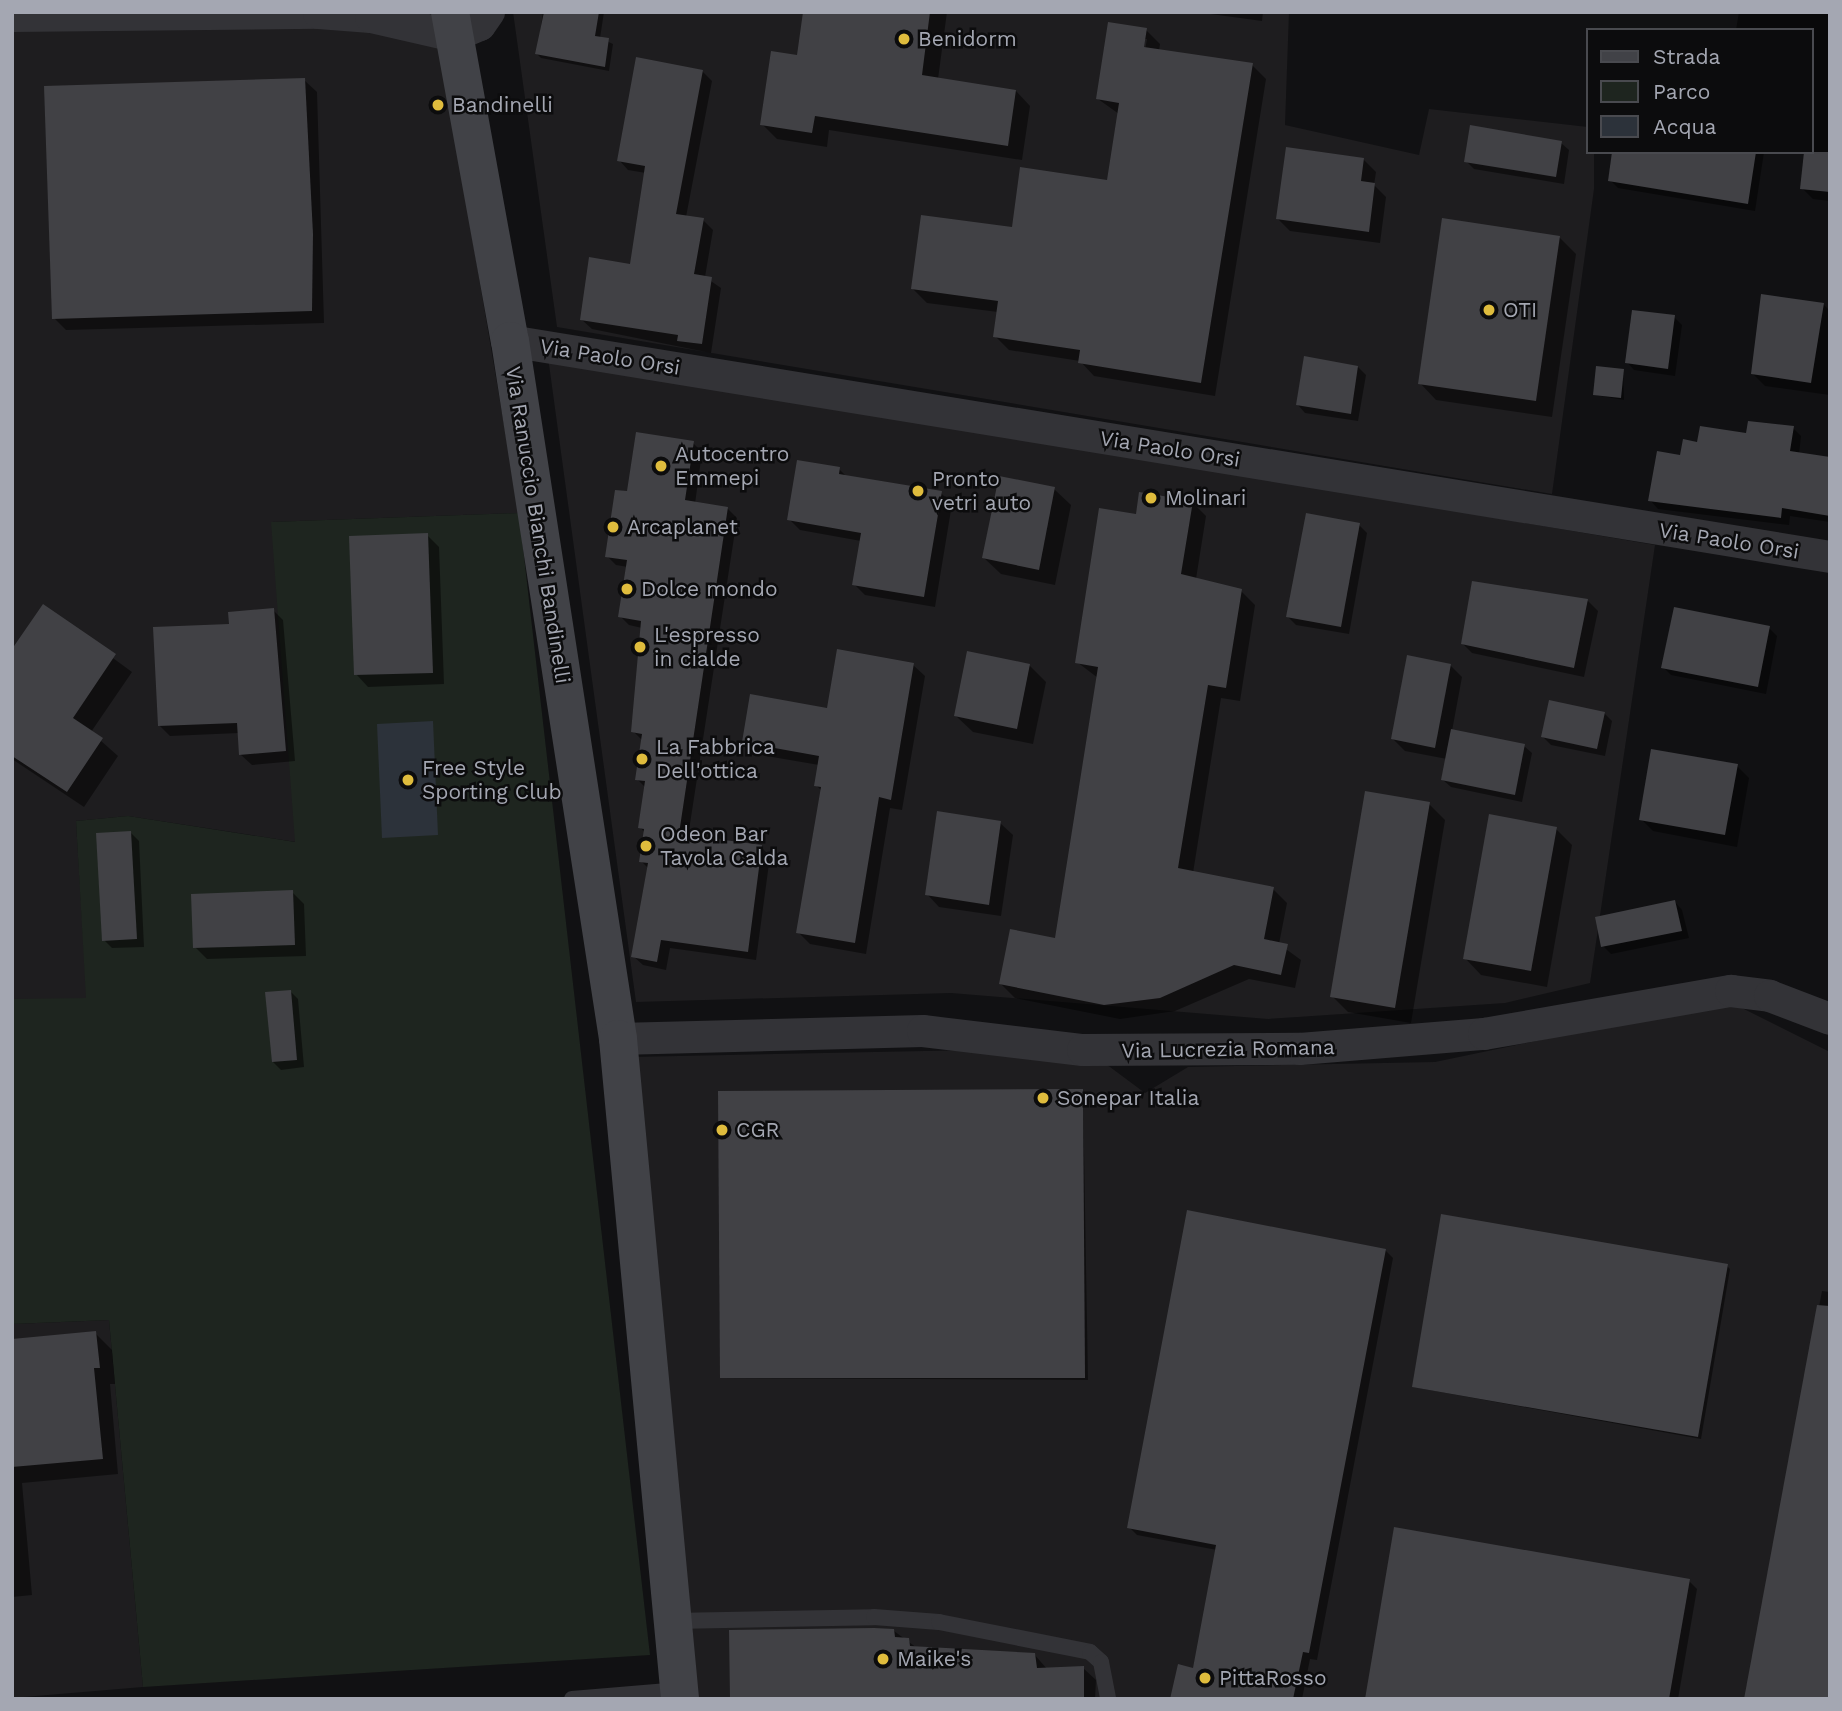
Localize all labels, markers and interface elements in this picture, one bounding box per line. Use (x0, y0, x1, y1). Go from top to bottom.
place label: Benidorm (918, 26, 1017, 52)
legend (1587, 28, 1814, 154)
marker: Benidorm (896, 31, 912, 47)
text: Strada (1653, 44, 1720, 69)
text: Parco (1653, 79, 1710, 104)
place label: Bandinelli (452, 92, 553, 118)
marker: Bandinelli (430, 97, 446, 113)
text: Acqua (1653, 114, 1716, 139)
place label: OTI (1503, 297, 1537, 323)
marker: OTI (1481, 302, 1497, 318)
street label: Via Paolo Orsi (538, 333, 682, 381)
street label: Via Ranuccio Bianchi Bandinelli (500, 364, 576, 686)
street label: Via Paolo Orsi (1098, 425, 1242, 473)
place label: Autocentro Emmepi (675, 441, 789, 491)
marker: Autocentro Emmepi (653, 458, 669, 474)
place label: Pronto vetri auto (932, 466, 1031, 516)
marker: Pronto vetri auto (910, 483, 926, 499)
place label: Molinari (1165, 485, 1246, 511)
marker: Molinari (1143, 490, 1159, 506)
place label: Arcaplanet (627, 514, 738, 540)
street label: Via Paolo Orsi (1657, 517, 1801, 565)
marker: Arcaplanet (605, 519, 621, 535)
place label: Dolce mondo (641, 576, 778, 602)
marker: Dolce mondo (619, 581, 635, 597)
place label: L'espresso in cialde (654, 622, 760, 672)
marker: L'espresso in cialde (632, 639, 648, 655)
place label: La Fabbrica Dell'ottica (656, 734, 775, 784)
marker: La Fabbrica Dell'ottica (634, 751, 650, 767)
place label: Free Style Sporting Club (422, 755, 562, 805)
marker: Free Style Sporting Club (400, 772, 416, 788)
place label: Odeon Bar Tavola Calda (660, 821, 789, 871)
marker: Odeon Bar Tavola Calda (638, 838, 654, 854)
street label: Via Lucrezia Romana (1121, 1035, 1335, 1063)
place label: Sonepar Italia (1057, 1085, 1200, 1111)
marker: Sonepar Italia (1035, 1090, 1051, 1106)
place label: CGR (736, 1117, 780, 1143)
marker: CGR (714, 1122, 730, 1138)
place label: Maike's (897, 1646, 971, 1672)
marker: Maike's (875, 1651, 891, 1667)
place label: PittaRosso (1219, 1665, 1326, 1691)
marker: PittaRosso (1197, 1670, 1213, 1686)

